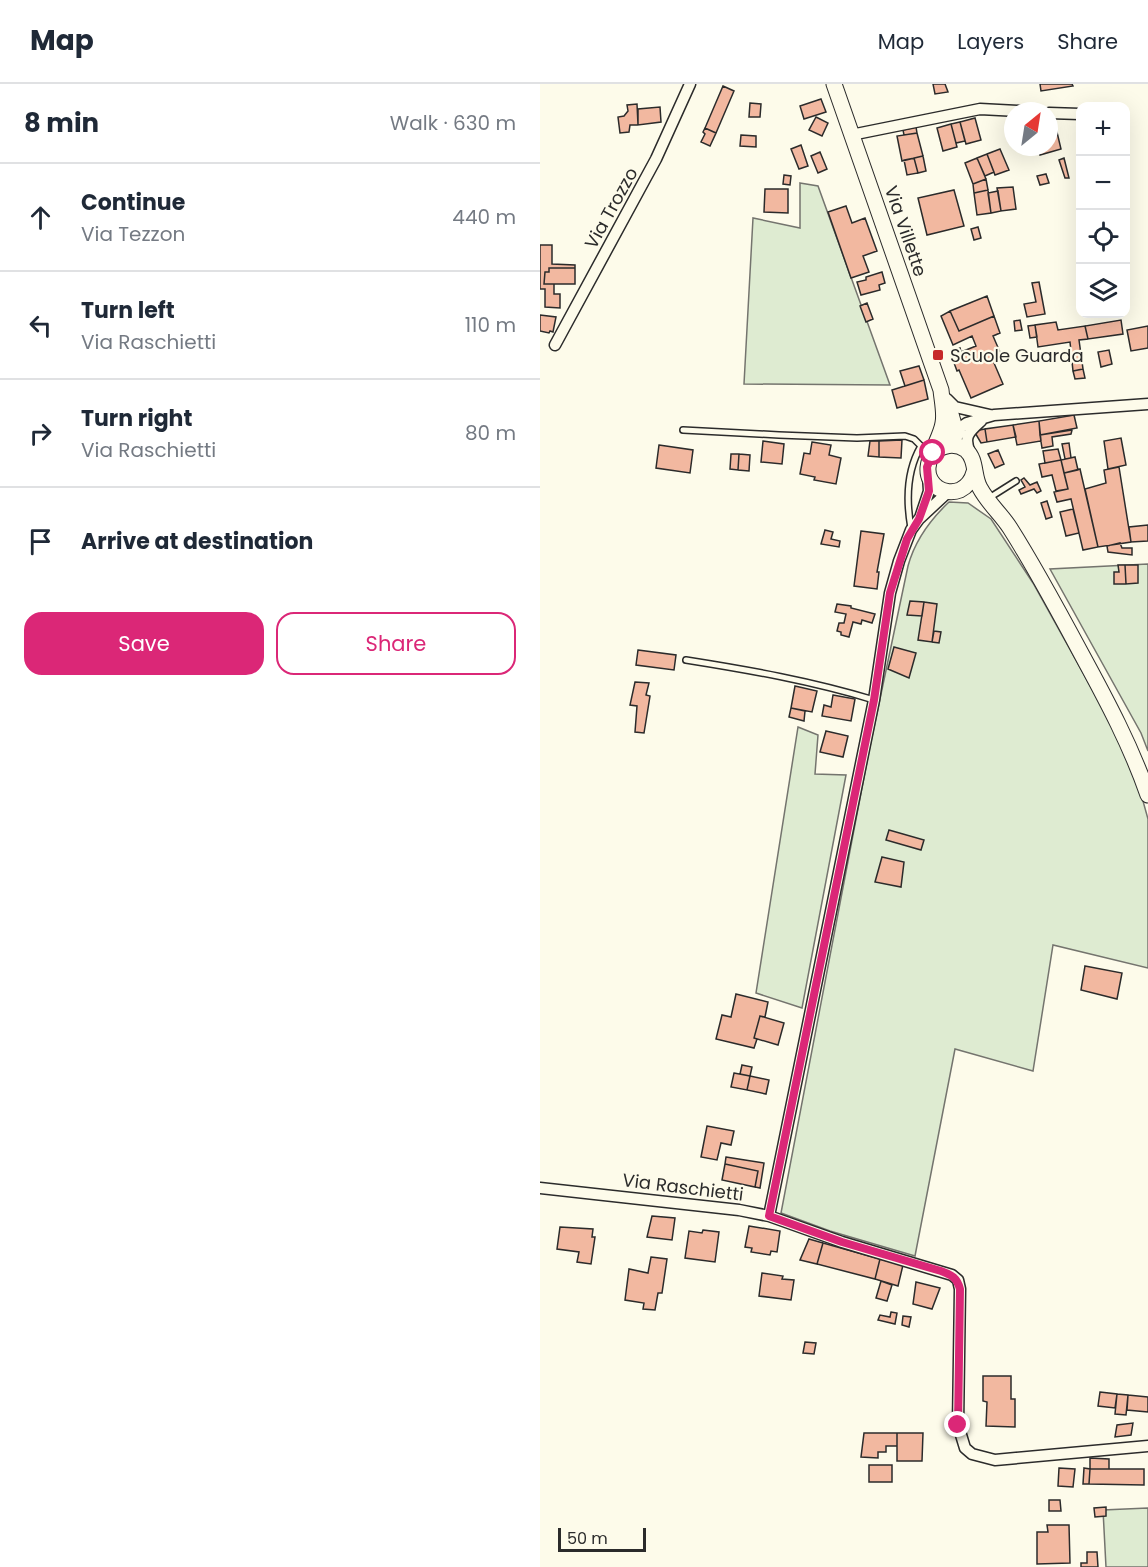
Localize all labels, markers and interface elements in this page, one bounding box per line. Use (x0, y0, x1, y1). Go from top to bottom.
text: Map (30, 21, 94, 60)
text: Map (878, 27, 924, 56)
text: Layers (957, 27, 1024, 56)
text: Share (1057, 27, 1118, 56)
north arrow (1004, 102, 1058, 156)
map controls (1076, 102, 1130, 318)
button: + (1076, 102, 1130, 156)
text: 8 min (24, 105, 99, 141)
text: Walk · 630 m (390, 109, 516, 137)
button: − (1076, 156, 1130, 210)
street label: Via Trozzo (578, 163, 644, 253)
street label: Via Villette (879, 182, 933, 280)
text: Continue (81, 187, 185, 218)
icon: ahead (24, 201, 57, 234)
text: 440 m (452, 203, 516, 231)
button: locate (1076, 210, 1130, 264)
text: Via Tezzon (81, 220, 185, 248)
button: layers (1076, 264, 1130, 318)
text: Turn left (81, 295, 175, 326)
icon: left (24, 309, 57, 342)
text: 110 m (465, 311, 516, 339)
text: Via Raschietti (81, 328, 216, 356)
place label: Scuole Guarda (950, 343, 1084, 368)
marker: Scuole Guarda (931, 348, 945, 362)
text: Turn right (81, 403, 192, 434)
icon: right (24, 417, 57, 450)
text: 80 m (465, 419, 516, 447)
text: Via Raschietti (81, 436, 216, 464)
route start (919, 439, 945, 465)
icon: arrive (24, 525, 57, 558)
text: Arrive at destination (81, 526, 313, 557)
button: Save (24, 612, 264, 675)
button: Share (276, 612, 516, 675)
street label: Via Raschietti (621, 1167, 745, 1207)
route end (944, 1411, 970, 1437)
scale bar (558, 1525, 646, 1552)
text: 50 m (567, 1527, 608, 1550)

